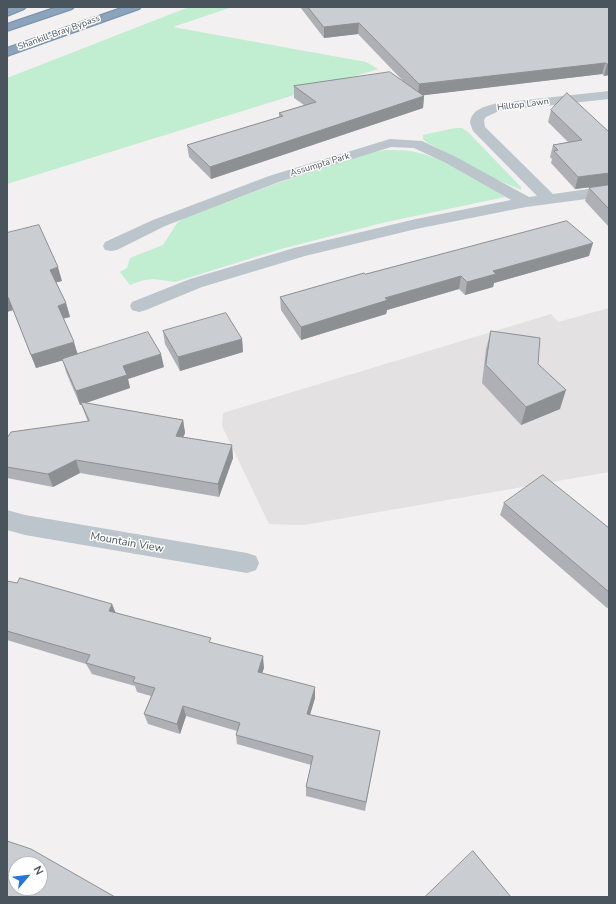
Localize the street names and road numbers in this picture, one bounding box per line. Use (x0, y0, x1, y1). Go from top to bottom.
street label: Shankill-Bray Bypass (17, 13, 101, 53)
street label: Hilltop Lawn (496, 96, 550, 114)
street label: Assumpta Park (289, 151, 351, 179)
street label: Mountain View (89, 530, 165, 556)

